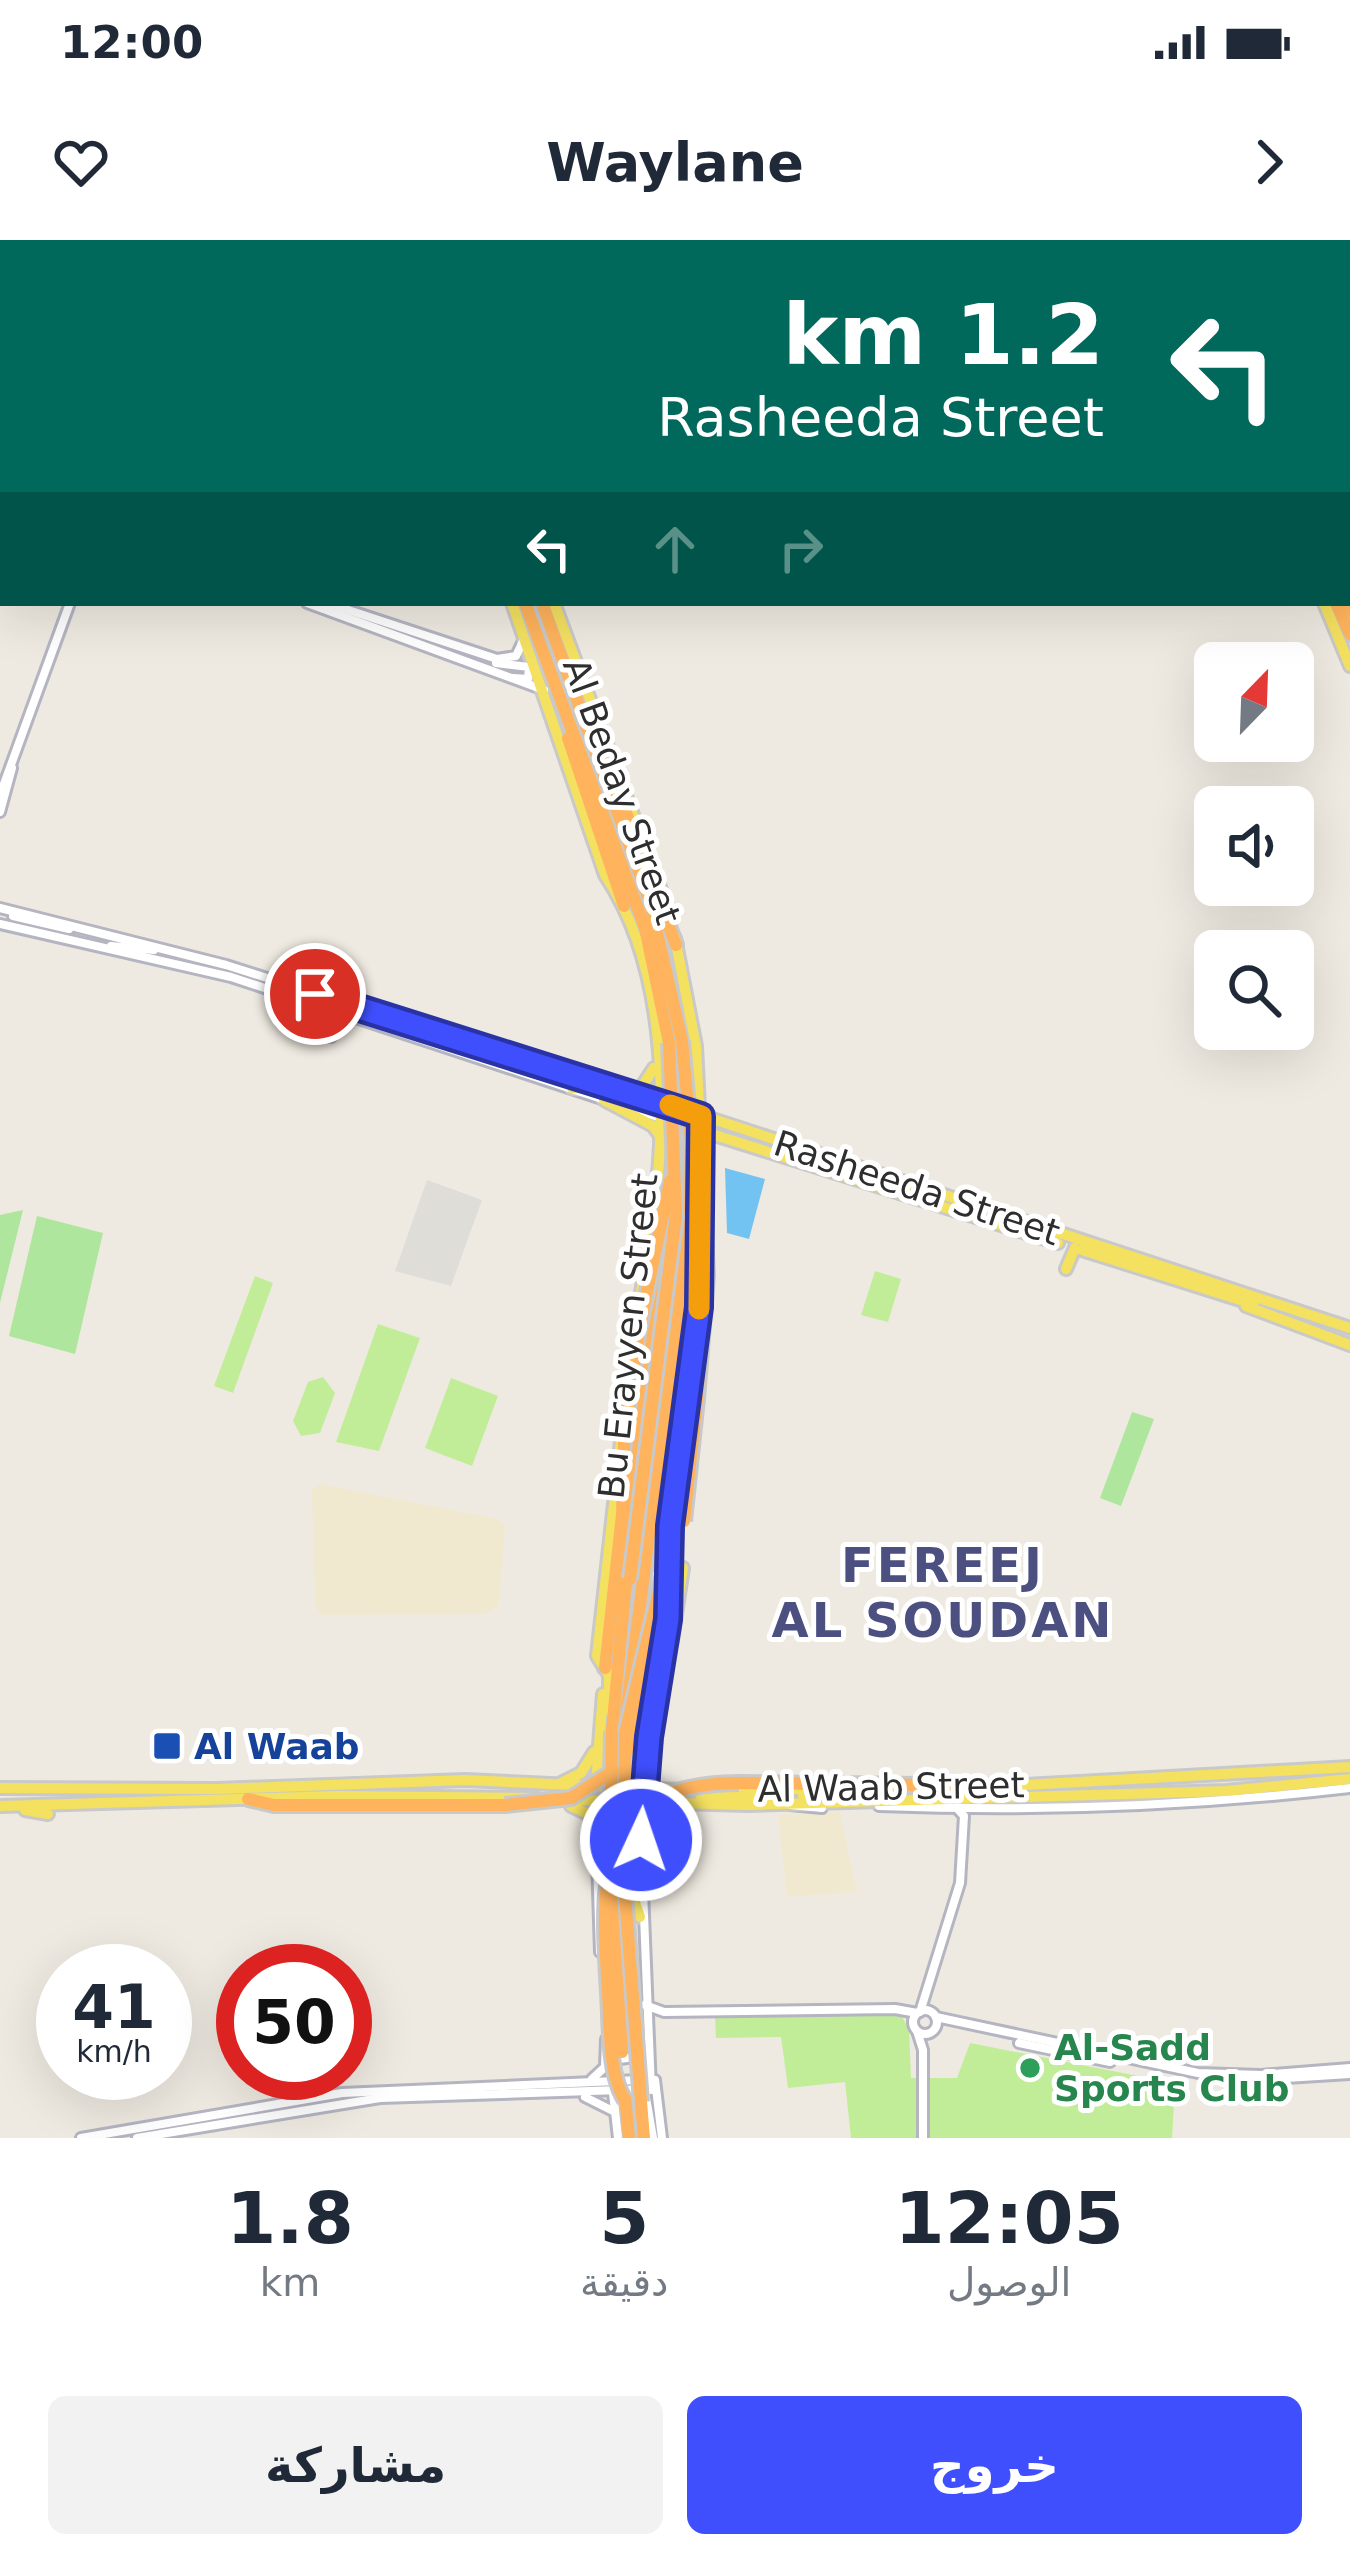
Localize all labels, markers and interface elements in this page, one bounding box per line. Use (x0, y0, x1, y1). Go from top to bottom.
text: 12:00 (60, 16, 203, 69)
icon: heart (48, 129, 114, 195)
icon: forward (1236, 129, 1302, 195)
text: Waylane (546, 131, 804, 194)
text: 1.2 km (783, 286, 1104, 384)
icon: left (1146, 288, 1302, 444)
text: Rasheeda Street (657, 386, 1104, 449)
icon: left (516, 516, 582, 582)
icon: ahead (642, 516, 708, 582)
icon: right (768, 516, 834, 582)
north arrow (1194, 642, 1314, 762)
map controls (1194, 642, 1314, 1050)
street label: Al Beday Street (555, 652, 689, 930)
button: sound (1194, 786, 1314, 906)
button: search (1194, 930, 1314, 1050)
pin (264, 943, 366, 1045)
icon: arrive (282, 961, 348, 1027)
street label: Rasheeda Street (769, 1122, 1065, 1254)
street label: Bu Erayyen Street (591, 1171, 665, 1501)
district label: FEREEJ AL SOUDAN (772, 1537, 1114, 1648)
place label: Al Waab (194, 1726, 360, 1767)
marker: Al Waab (151, 1730, 183, 1762)
street label: Al Waab Street (757, 1764, 1025, 1810)
position arrow (578, 1777, 704, 1903)
speed limit sign: 50 (216, 1944, 372, 2100)
text: 41 (72, 1972, 156, 2042)
place label: Al-Sadd Sports Club (1054, 2027, 1290, 2109)
text: km/h (76, 2034, 152, 2069)
marker: Al-Sadd Sports Club (1017, 2055, 1043, 2081)
text: 1.8 (226, 2176, 354, 2260)
text: 5 (599, 2176, 649, 2260)
text: 12:05 (895, 2176, 1124, 2260)
text: km (260, 2260, 320, 2305)
text: دقيقة (580, 2260, 668, 2305)
text: الوصول (947, 2260, 1071, 2305)
button: مشاركة (48, 2396, 663, 2534)
button: خروج (687, 2396, 1302, 2534)

